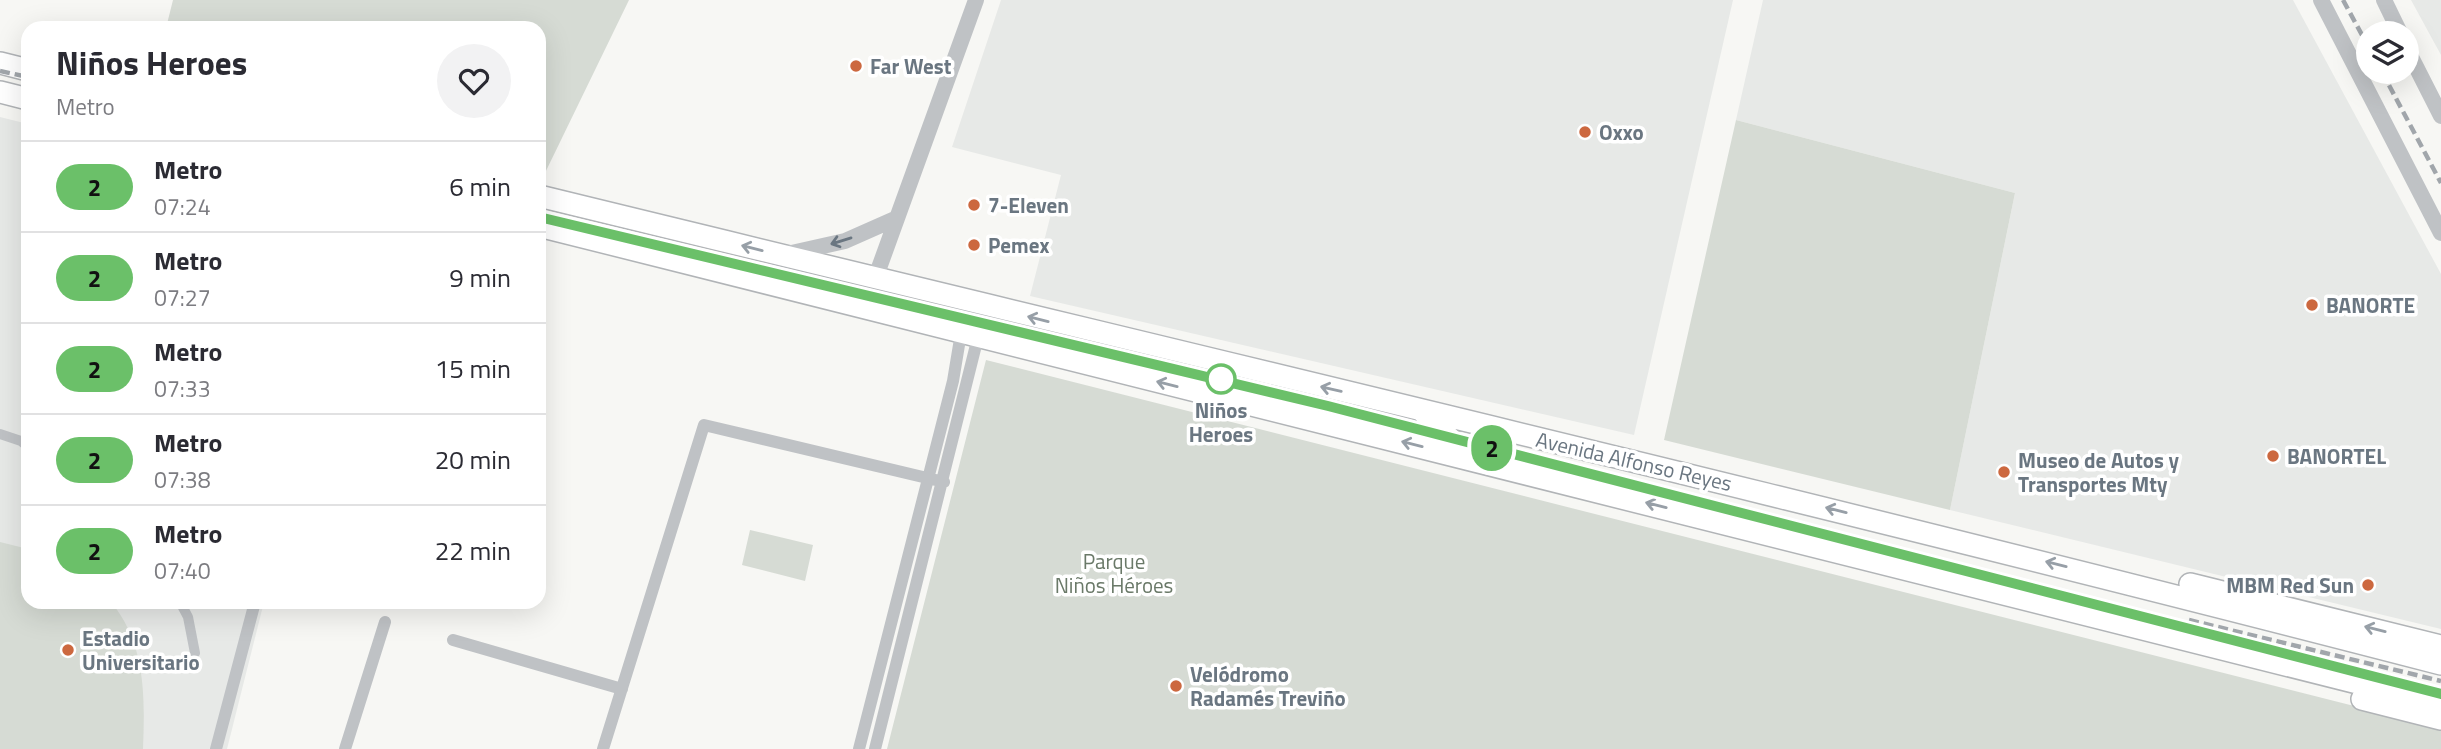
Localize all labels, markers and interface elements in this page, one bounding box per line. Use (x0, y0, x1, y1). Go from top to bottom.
map controls (2356, 21, 2419, 84)
button: layers (2356, 21, 2419, 84)
text: Niños Heroes (56, 38, 247, 88)
button: heart (437, 44, 511, 118)
place label: Far West (870, 50, 952, 82)
marker: Far West (848, 58, 864, 74)
text: Metro (56, 89, 115, 124)
place label: Oxxo (1599, 116, 1644, 148)
marker: Oxxo (1577, 124, 1593, 140)
text: Metro (154, 150, 222, 189)
text: 6 min (449, 167, 511, 206)
text: 2 (88, 169, 101, 205)
text: 07:24 (154, 189, 211, 224)
place label: 7-Eleven (988, 189, 1069, 221)
marker: 7-Eleven (966, 197, 982, 213)
place label: Pemex (988, 229, 1049, 261)
one-way arrow (831, 236, 853, 249)
marker: Pemex (966, 237, 982, 253)
text: Metro (154, 241, 222, 280)
one-way arrow (741, 241, 764, 254)
text: 9 min (449, 258, 511, 297)
text: 2 (88, 260, 101, 296)
text: 07:27 (154, 280, 211, 315)
place label: BANORTE (2326, 289, 2415, 321)
marker: BANORTE (2304, 297, 2320, 313)
one-way arrow (1027, 312, 1050, 325)
text: Metro (154, 332, 222, 371)
text: 15 min (435, 349, 511, 388)
text: 2 (88, 351, 101, 387)
marker: Niños Heroes (1206, 364, 1236, 394)
text: 07:33 (154, 371, 211, 406)
one-way arrow (1156, 376, 1179, 390)
one-way arrow (1321, 382, 1343, 395)
place label: Niños Heroes (1189, 394, 1253, 450)
text: Metro (154, 423, 222, 462)
street label: Avenida Alfonso Reyes (1533, 423, 1735, 499)
line badge: 2 (1469, 425, 1515, 471)
text: 2 (1485, 430, 1499, 466)
one-way arrow (1401, 437, 1424, 450)
text: 20 min (435, 440, 511, 479)
place label: BANORTEL (2287, 440, 2386, 472)
text: 2 (88, 442, 101, 478)
place label: Museo de Autos y Transportes Mty (2018, 444, 2180, 500)
marker: BANORTEL (2265, 448, 2281, 464)
text: 07:38 (154, 462, 211, 497)
marker: Museo de Autos y Transportes Mty (1996, 464, 2012, 480)
one-way arrow (1646, 498, 1668, 511)
one-way arrow (1825, 503, 1847, 516)
text: Metro (154, 514, 222, 553)
text: 22 min (435, 531, 511, 570)
text: 2 (88, 533, 101, 569)
park label: Parque Niños Héroes (1055, 545, 1173, 601)
text: 07:40 (154, 553, 211, 588)
one-way arrow (2046, 557, 2068, 570)
place label: MBM Red Sun (2226, 569, 2354, 601)
marker: MBM Red Sun (2360, 577, 2376, 593)
place label: Estadio Universitario (82, 622, 200, 678)
one-way arrow (2364, 622, 2387, 635)
marker: Estadio Universitario (60, 642, 76, 658)
place label: Velódromo Radamés Treviño (1190, 658, 1346, 714)
marker: Velódromo Radamés Treviño (1168, 678, 1184, 694)

